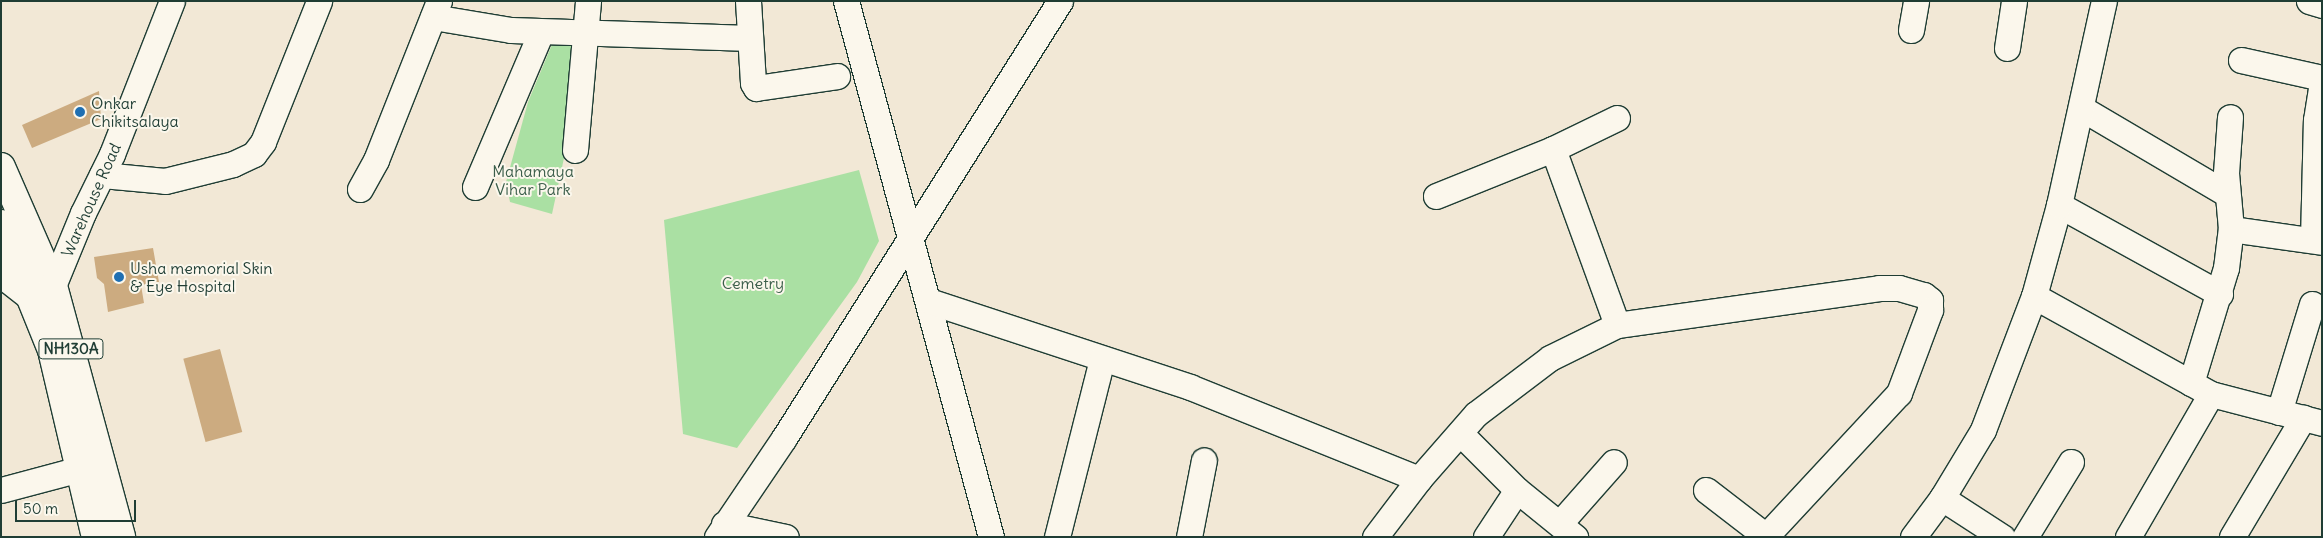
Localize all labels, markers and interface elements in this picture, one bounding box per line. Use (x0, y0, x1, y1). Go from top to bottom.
place label: Onkar Chikitsalaya (91, 93, 179, 131)
marker: Onkar Chikitsalaya (73, 105, 87, 119)
street label: Warehouse Road (57, 140, 125, 260)
park label: Mahamaya Vihar Park (492, 161, 574, 199)
place label: Usha memorial Skin & Eye Hospital (130, 258, 272, 296)
marker: Usha memorial Skin & Eye Hospital (112, 270, 126, 284)
park label: Cemetry (722, 273, 784, 293)
road number: NH130A (37, 336, 105, 362)
scale bar (18, 490, 139, 522)
text: 50 m (23, 499, 58, 518)

